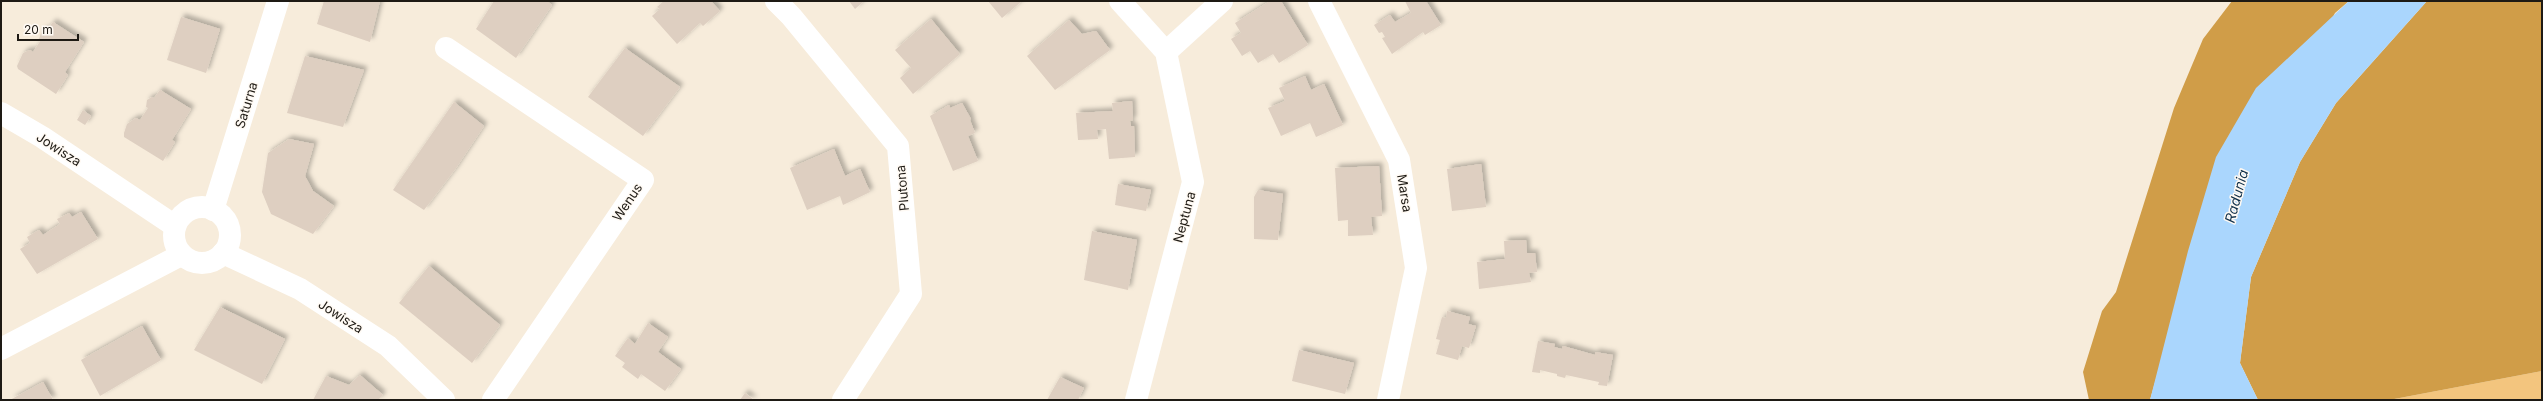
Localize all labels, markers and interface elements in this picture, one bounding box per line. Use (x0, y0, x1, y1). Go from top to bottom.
scale bar (18, 16, 78, 42)
text: 20 m (24, 22, 53, 37)
street label: Saturna (231, 80, 261, 130)
street label: Jowisza (34, 129, 84, 169)
street label: Plutona (892, 164, 912, 212)
water label: Radunia (2221, 167, 2251, 225)
street label: Marsa (1394, 173, 1416, 213)
street label: Wenus (609, 180, 645, 224)
street label: Neptuna (1170, 190, 1198, 244)
street label: Jowisza (316, 296, 366, 336)

